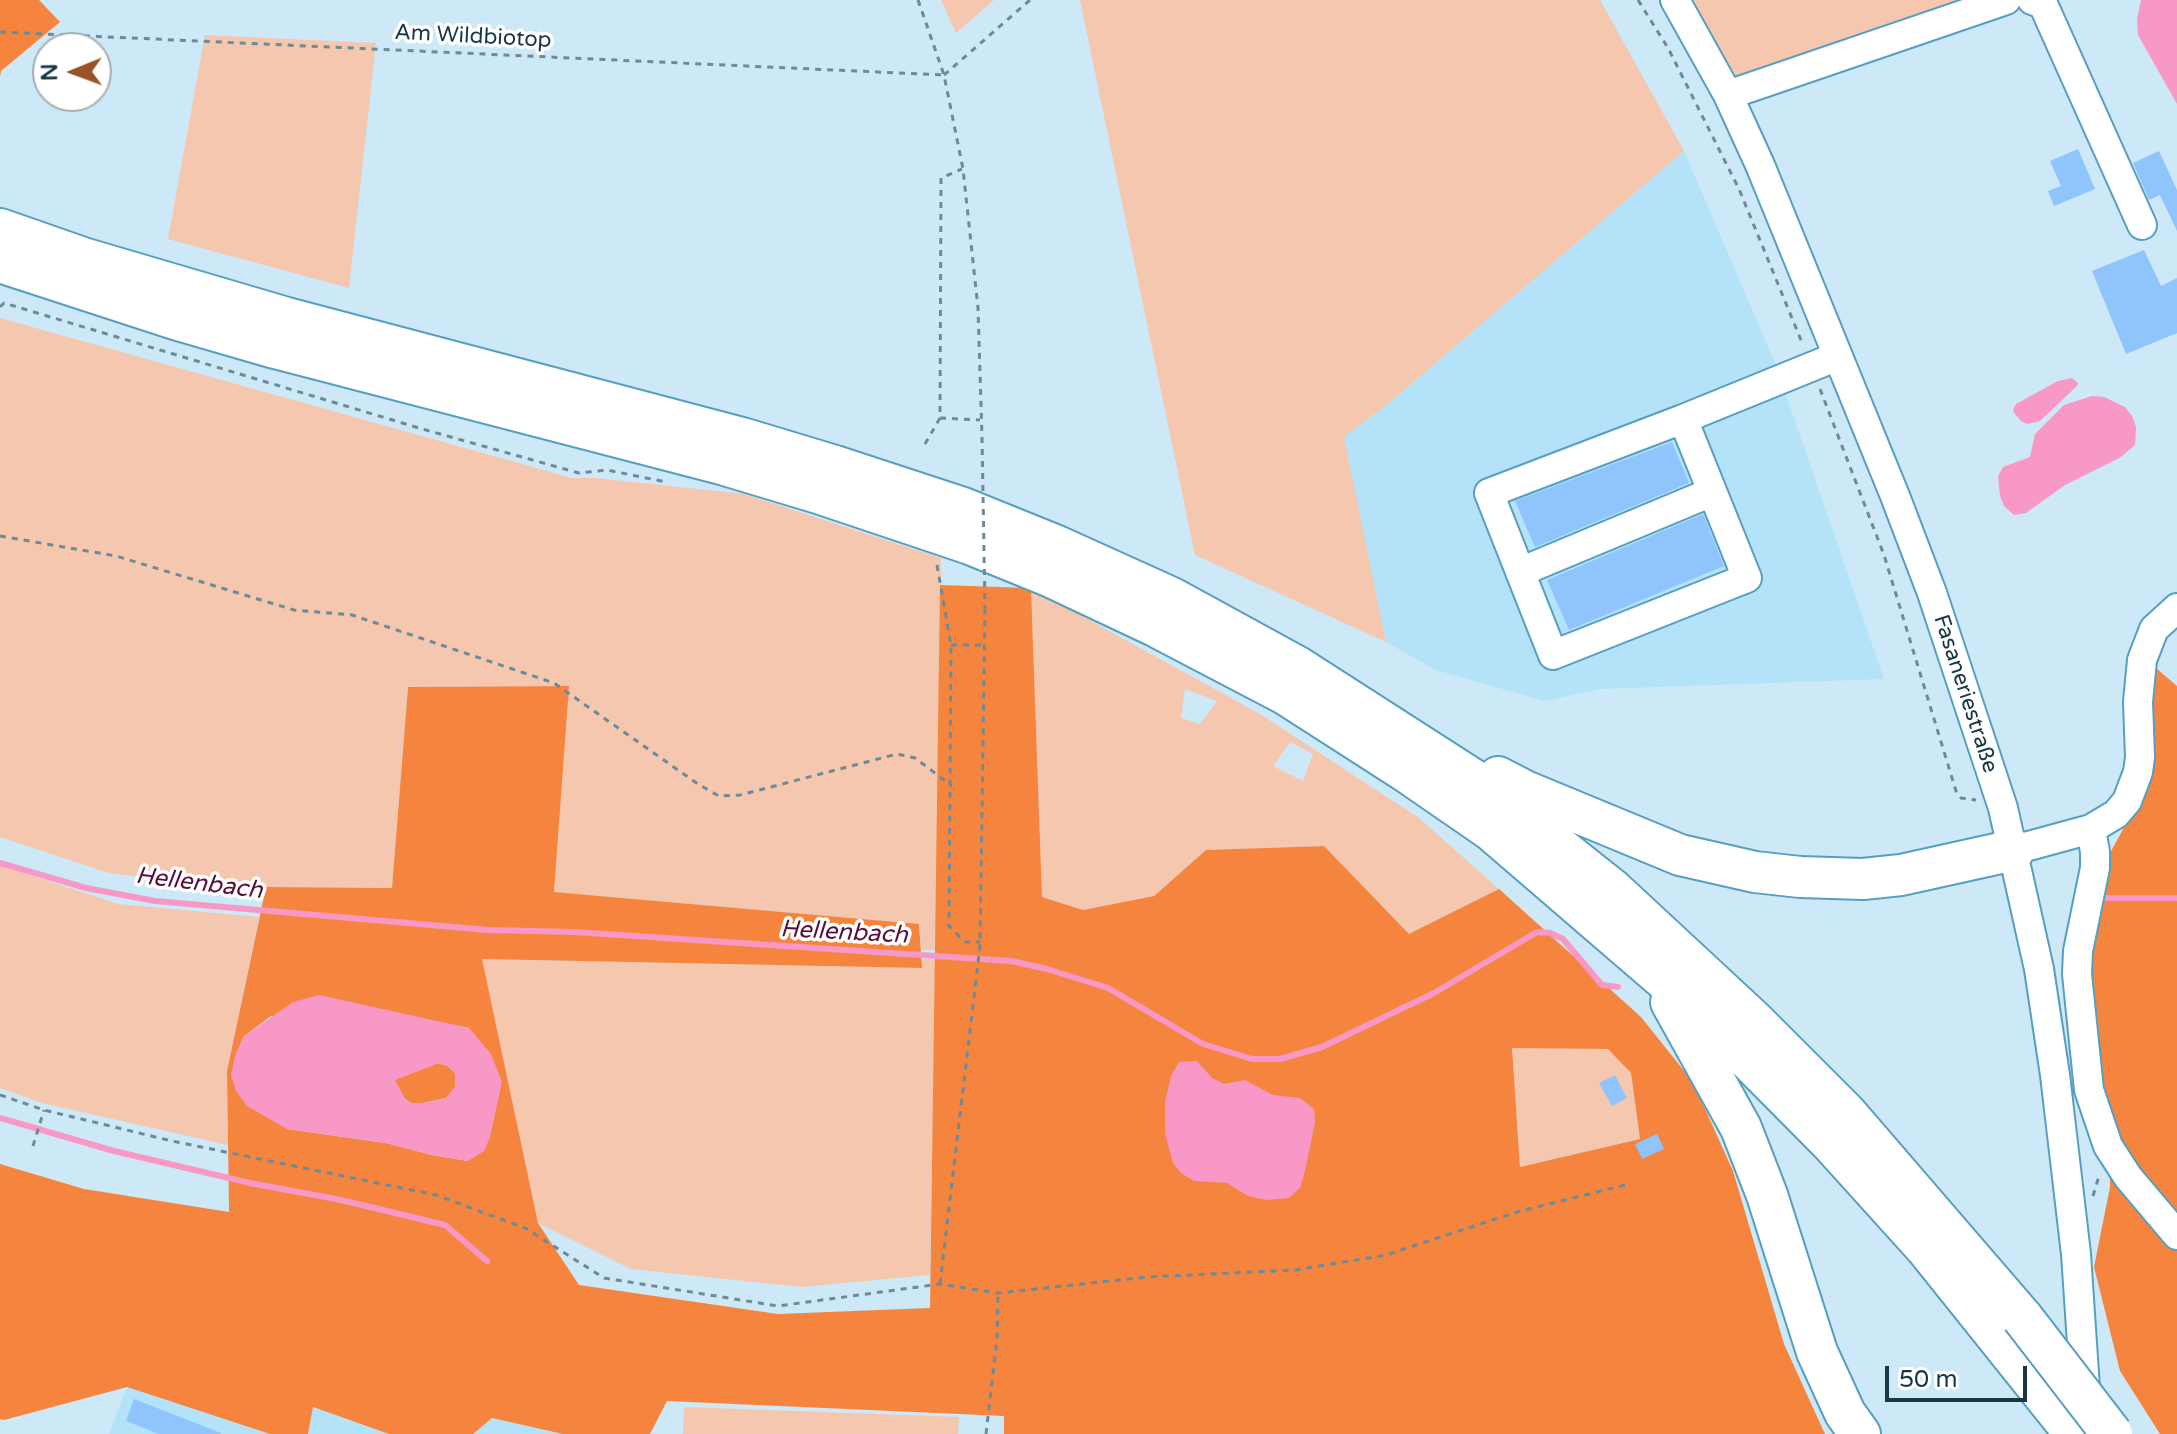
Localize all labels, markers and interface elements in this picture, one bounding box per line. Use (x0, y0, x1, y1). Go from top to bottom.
street label: Am Wildbiotop (394, 20, 552, 54)
north arrow (32, 32, 112, 112)
text: N (37, 63, 63, 81)
street label: Fasaneriestraße (1927, 612, 2003, 776)
water label: Hellenbach (134, 862, 264, 906)
water label: Hellenbach (780, 915, 908, 951)
scale bar (1889, 1350, 2031, 1400)
text: 50 m (1899, 1365, 1957, 1394)

